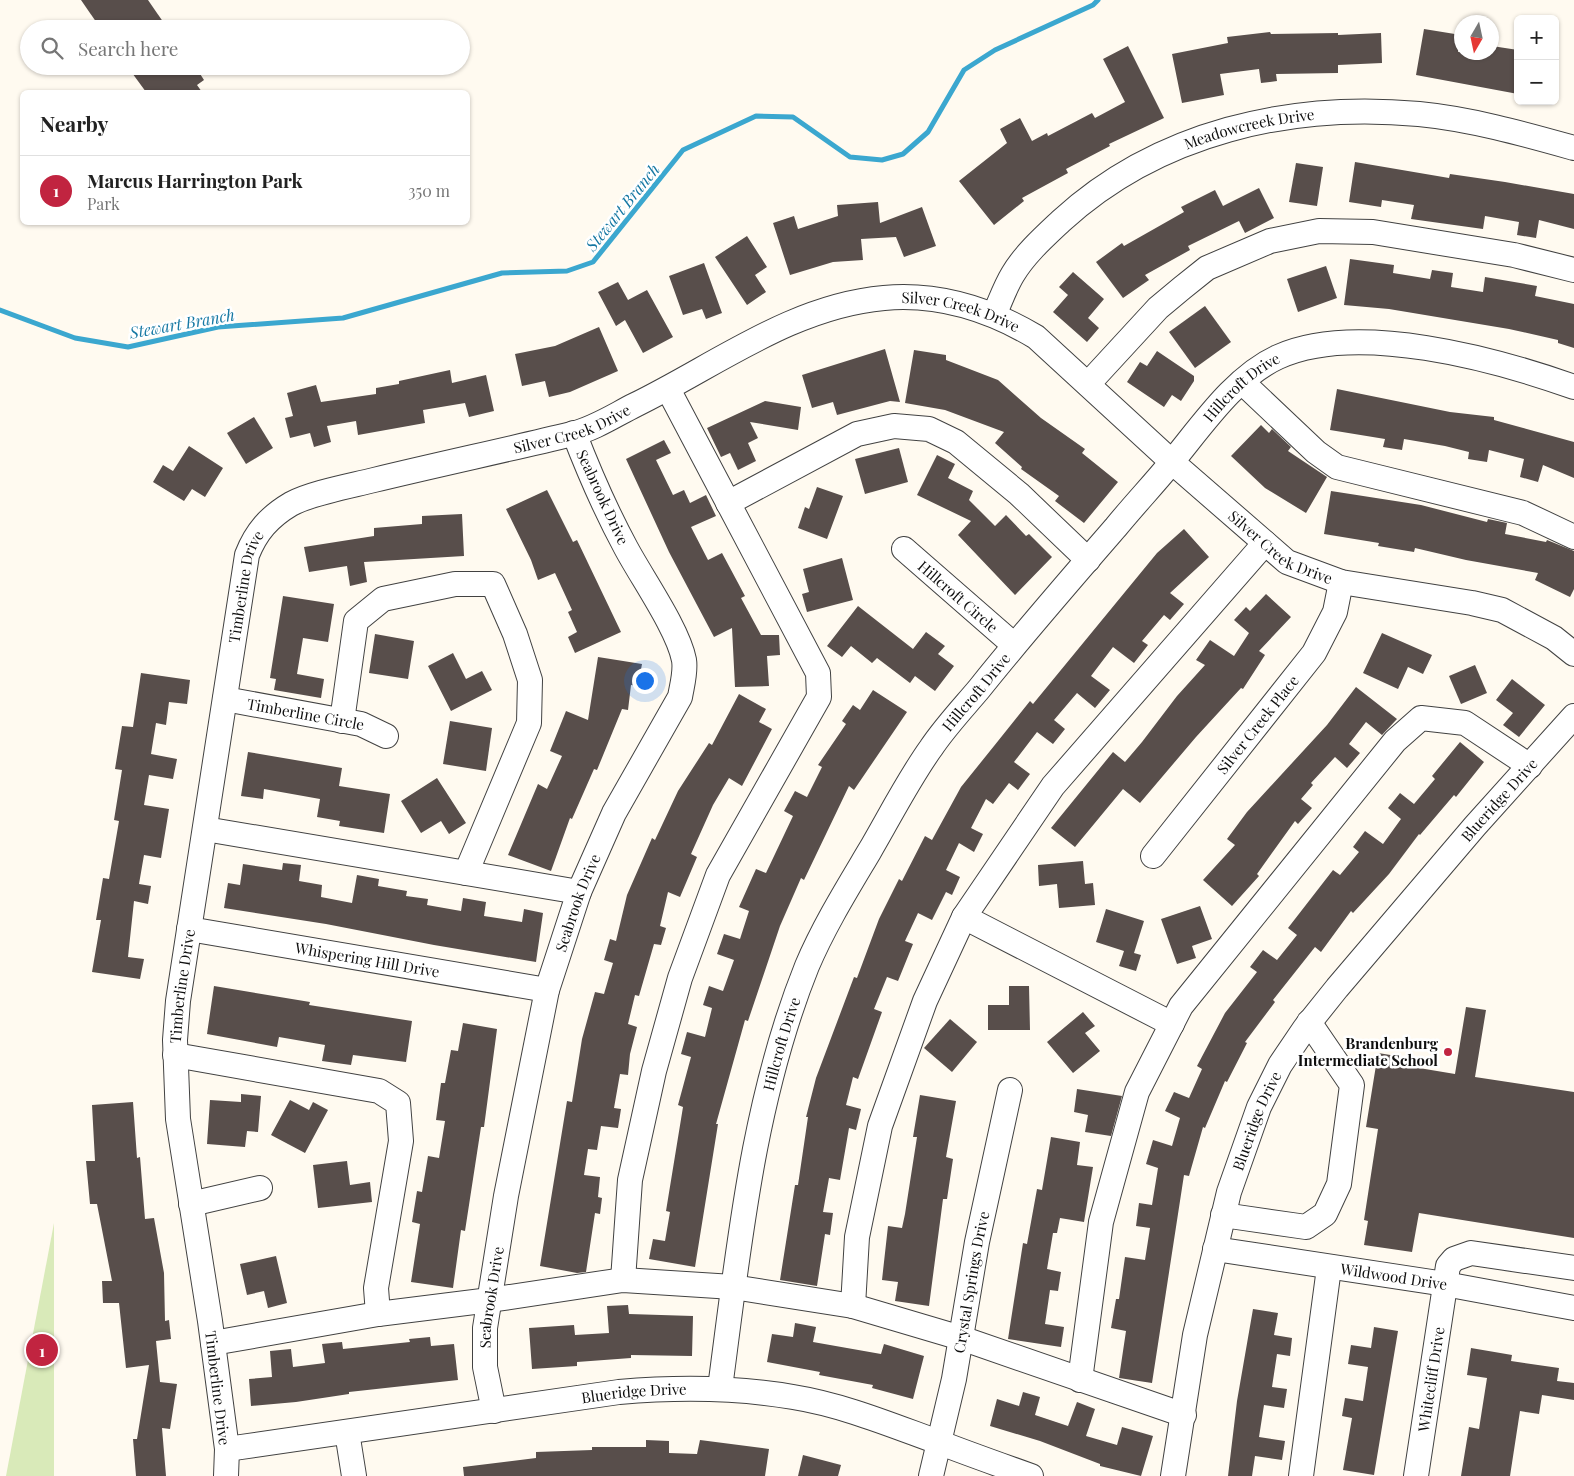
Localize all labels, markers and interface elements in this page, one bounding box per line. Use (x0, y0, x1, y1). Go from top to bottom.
north arrow (1454, 15, 1499, 60)
map controls (1514, 15, 1559, 105)
button: + (1514, 15, 1559, 60)
search box (20, 20, 470, 75)
icon: search (38, 34, 66, 62)
text: Search here (78, 35, 178, 61)
button: − (1514, 60, 1559, 105)
street label: Meadowcreek Drive (1181, 104, 1315, 154)
text: Nearby (40, 109, 109, 137)
water label: Stewart Branch (580, 159, 664, 256)
text: Marcus Harrington Park (87, 167, 303, 193)
text: 1 (53, 180, 59, 201)
text: 350 m (408, 180, 450, 201)
text: Park (87, 193, 120, 214)
street label: Silver Creek Drive (902, 287, 1023, 336)
water label: Stewart Branch (127, 303, 236, 343)
street label: Hillcroft Drive (1198, 348, 1283, 426)
street label: Silver Creek Drive (511, 399, 634, 457)
street label: Seabrook Drive (572, 446, 634, 548)
street label: Silver Creek Drive (1224, 506, 1336, 588)
street label: Timberline Drive (224, 526, 268, 644)
street label: Hillcroft Circle (914, 556, 1003, 637)
street label: Hillcroft Drive (937, 648, 1015, 735)
your location (632, 668, 658, 694)
street label: Silver Creek Place (1212, 671, 1303, 778)
street label: Timberline Circle (245, 693, 366, 734)
street label: Blueridge Drive (1456, 754, 1541, 846)
street label: Seabrook Drive (550, 851, 605, 954)
street label: Timberline Drive (165, 928, 199, 1044)
street label: Whispering Hill Drive (293, 937, 441, 982)
street label: Hillcroft Drive (758, 994, 804, 1093)
place label: Brandenburg Intermediate School (1298, 1033, 1439, 1070)
marker: Brandenburg Intermediate School (1442, 1046, 1454, 1058)
street label: Blueridge Drive (1227, 1068, 1285, 1173)
street label: Crystal Springs Drive (949, 1209, 993, 1355)
street label: Seabrook Drive (475, 1245, 508, 1348)
street label: Wildwood Drive (1338, 1258, 1449, 1294)
street label: Whitecliff Drive (1413, 1325, 1449, 1434)
street label: Timberline Drive (201, 1330, 235, 1446)
pin: 1 (26, 1331, 58, 1369)
street label: Blueridge Drive (580, 1379, 687, 1407)

